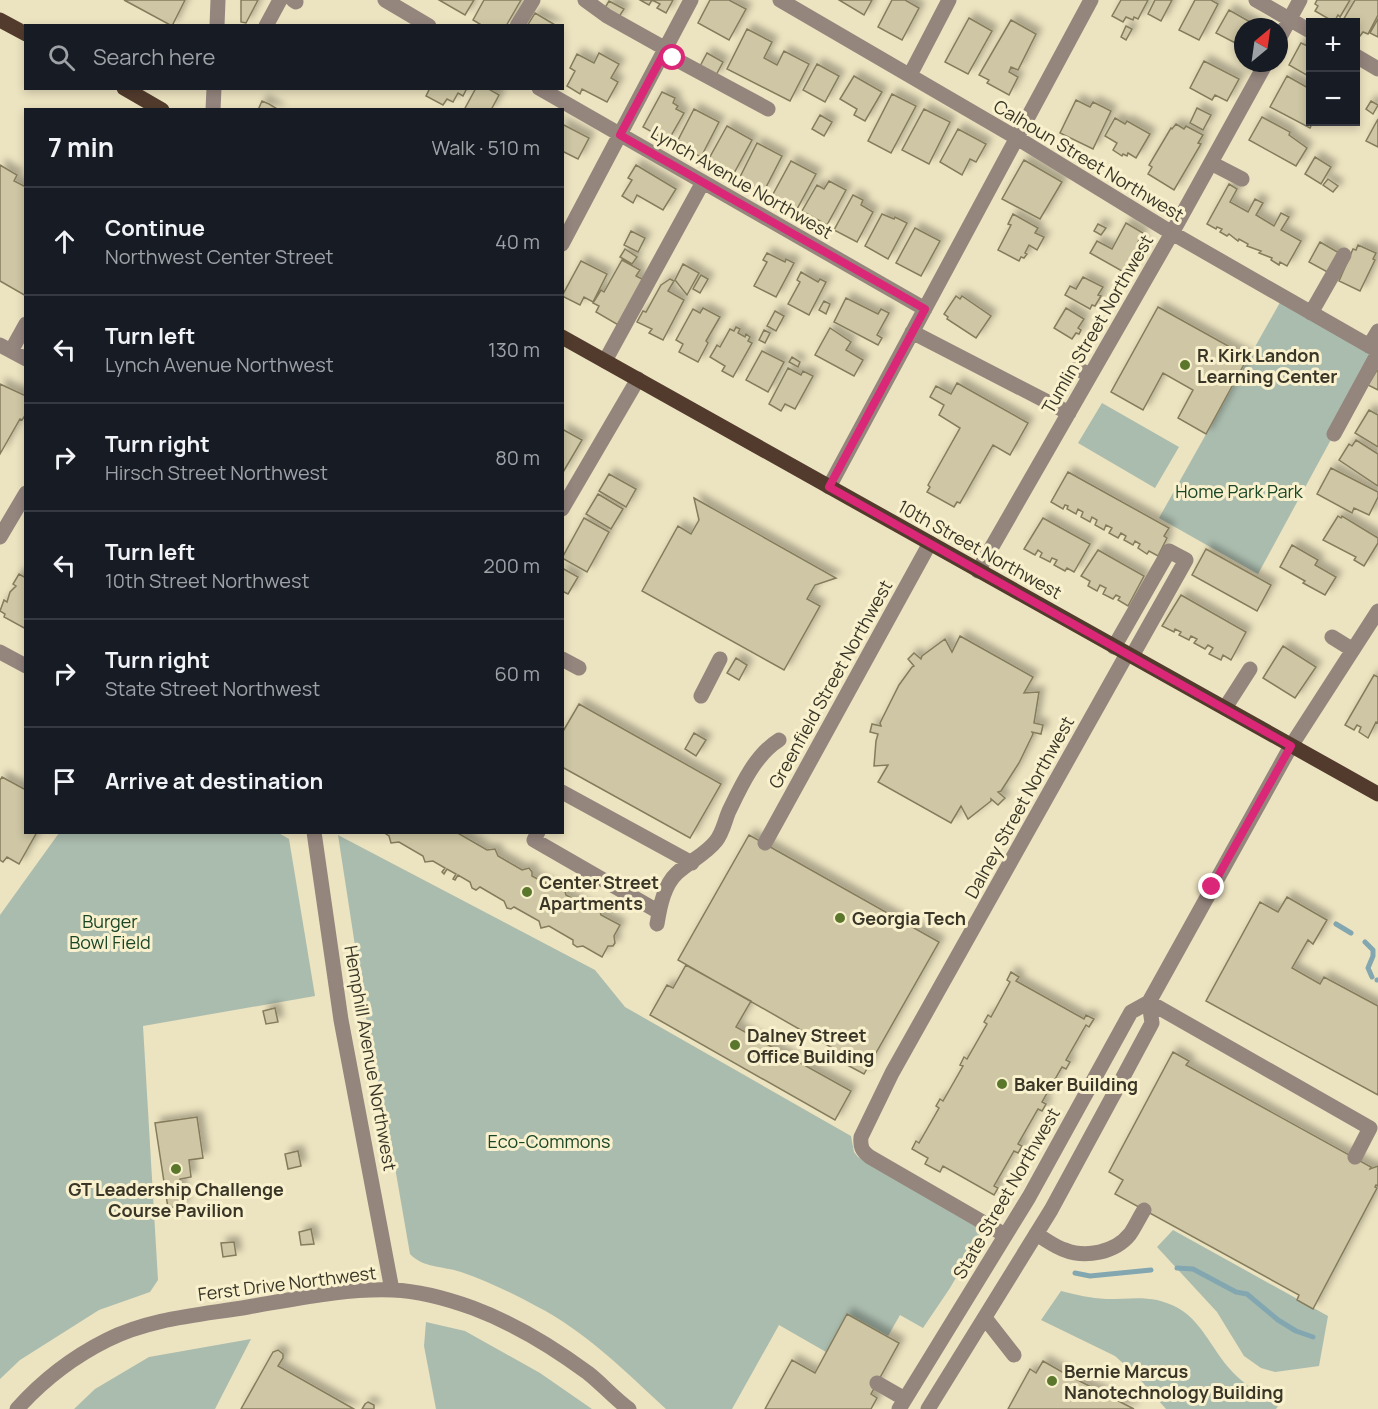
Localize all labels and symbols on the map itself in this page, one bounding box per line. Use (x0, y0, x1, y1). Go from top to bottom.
north arrow (1234, 18, 1288, 72)
route start (659, 44, 685, 70)
street label: Calhoun Street Northwest (989, 94, 1189, 226)
street label: Lynch Avenue Northwest (647, 120, 837, 244)
street label: Tumlin Street Northwest (1036, 230, 1158, 418)
place label: R. Kirk Landon Learning Center (1197, 343, 1338, 388)
marker: R. Kirk Landon Learning Center (1178, 358, 1192, 372)
park label: Home Park Park (1175, 479, 1304, 503)
street label: 10th Street Northwest (894, 494, 1066, 604)
street label: Greenfield Street Northwest (763, 576, 897, 792)
street label: Dalney Street Northwest (959, 712, 1079, 902)
place label: Center Street Apartments (539, 870, 659, 915)
route end (1198, 873, 1224, 899)
marker: Center Street Apartments (520, 885, 534, 899)
place label: Georgia Tech (852, 906, 966, 930)
park label: Burger Bowl Field (69, 909, 151, 954)
marker: Georgia Tech (833, 911, 847, 925)
street label: Hemphill Avenue Northwest (339, 943, 403, 1173)
place label: Dalney Street Office Building (747, 1023, 874, 1068)
marker: Dalney Street Office Building (728, 1038, 742, 1052)
place label: Baker Building (1014, 1072, 1138, 1096)
marker: Baker Building (995, 1077, 1009, 1091)
street label: State Street Northwest (947, 1103, 1065, 1283)
park label: Eco-Commons (488, 1129, 610, 1153)
marker: GT Leadership Challenge Course Pavilion (169, 1162, 183, 1176)
place label: GT Leadership Challenge Course Pavilion (68, 1177, 284, 1222)
street label: Ferst Drive Northwest (197, 1260, 377, 1306)
place label: Bernie Marcus Nanotechnology Building (1064, 1359, 1284, 1404)
marker: Bernie Marcus Nanotechnology Building (1045, 1374, 1059, 1388)

